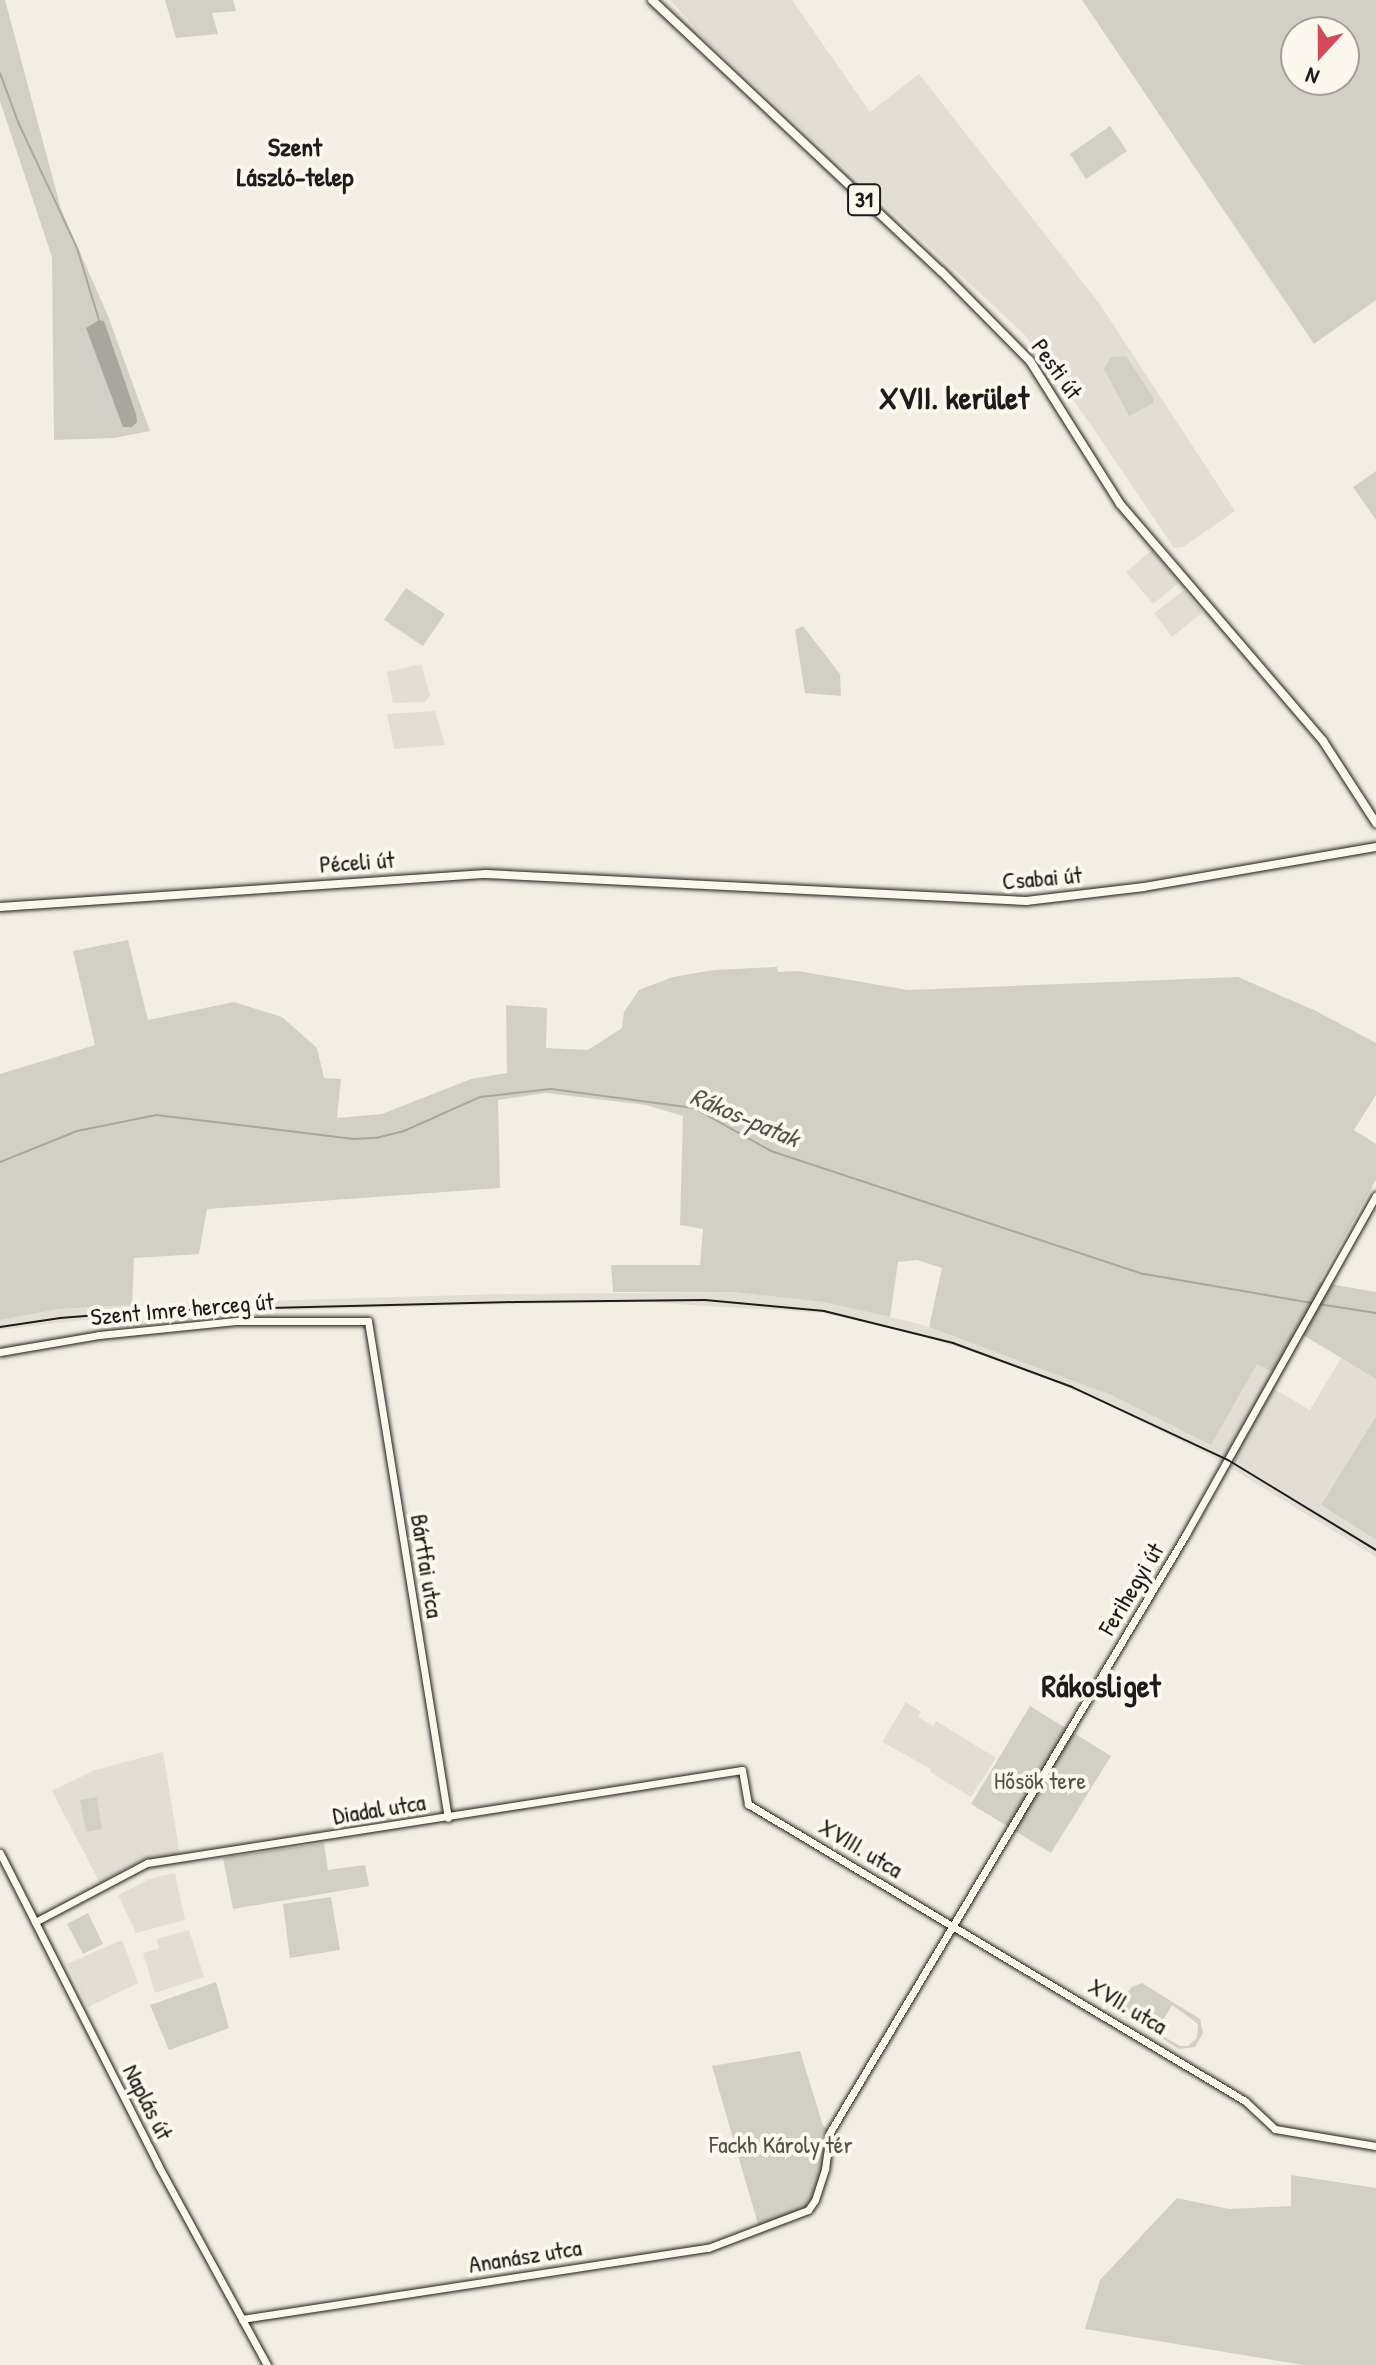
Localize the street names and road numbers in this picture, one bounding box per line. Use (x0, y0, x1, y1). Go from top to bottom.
road number: 31 (846, 182, 882, 218)
street label: Pesti út (1026, 333, 1088, 405)
street label: Péceli út (319, 845, 395, 879)
street label: Csabai út (1001, 860, 1083, 896)
street label: Szent Imre herceg út (89, 1287, 275, 1331)
street label: Bártfai utca (405, 1512, 449, 1620)
street label: Ferihegyi út (1092, 1538, 1170, 1640)
street label: Diadal utca (331, 1787, 427, 1831)
street label: XVIII. utca (814, 1812, 908, 1884)
street label: XVII. utca (1084, 1971, 1172, 2041)
street label: Naplás út (117, 2059, 179, 2145)
street label: Ananász utca (467, 2233, 583, 2279)

